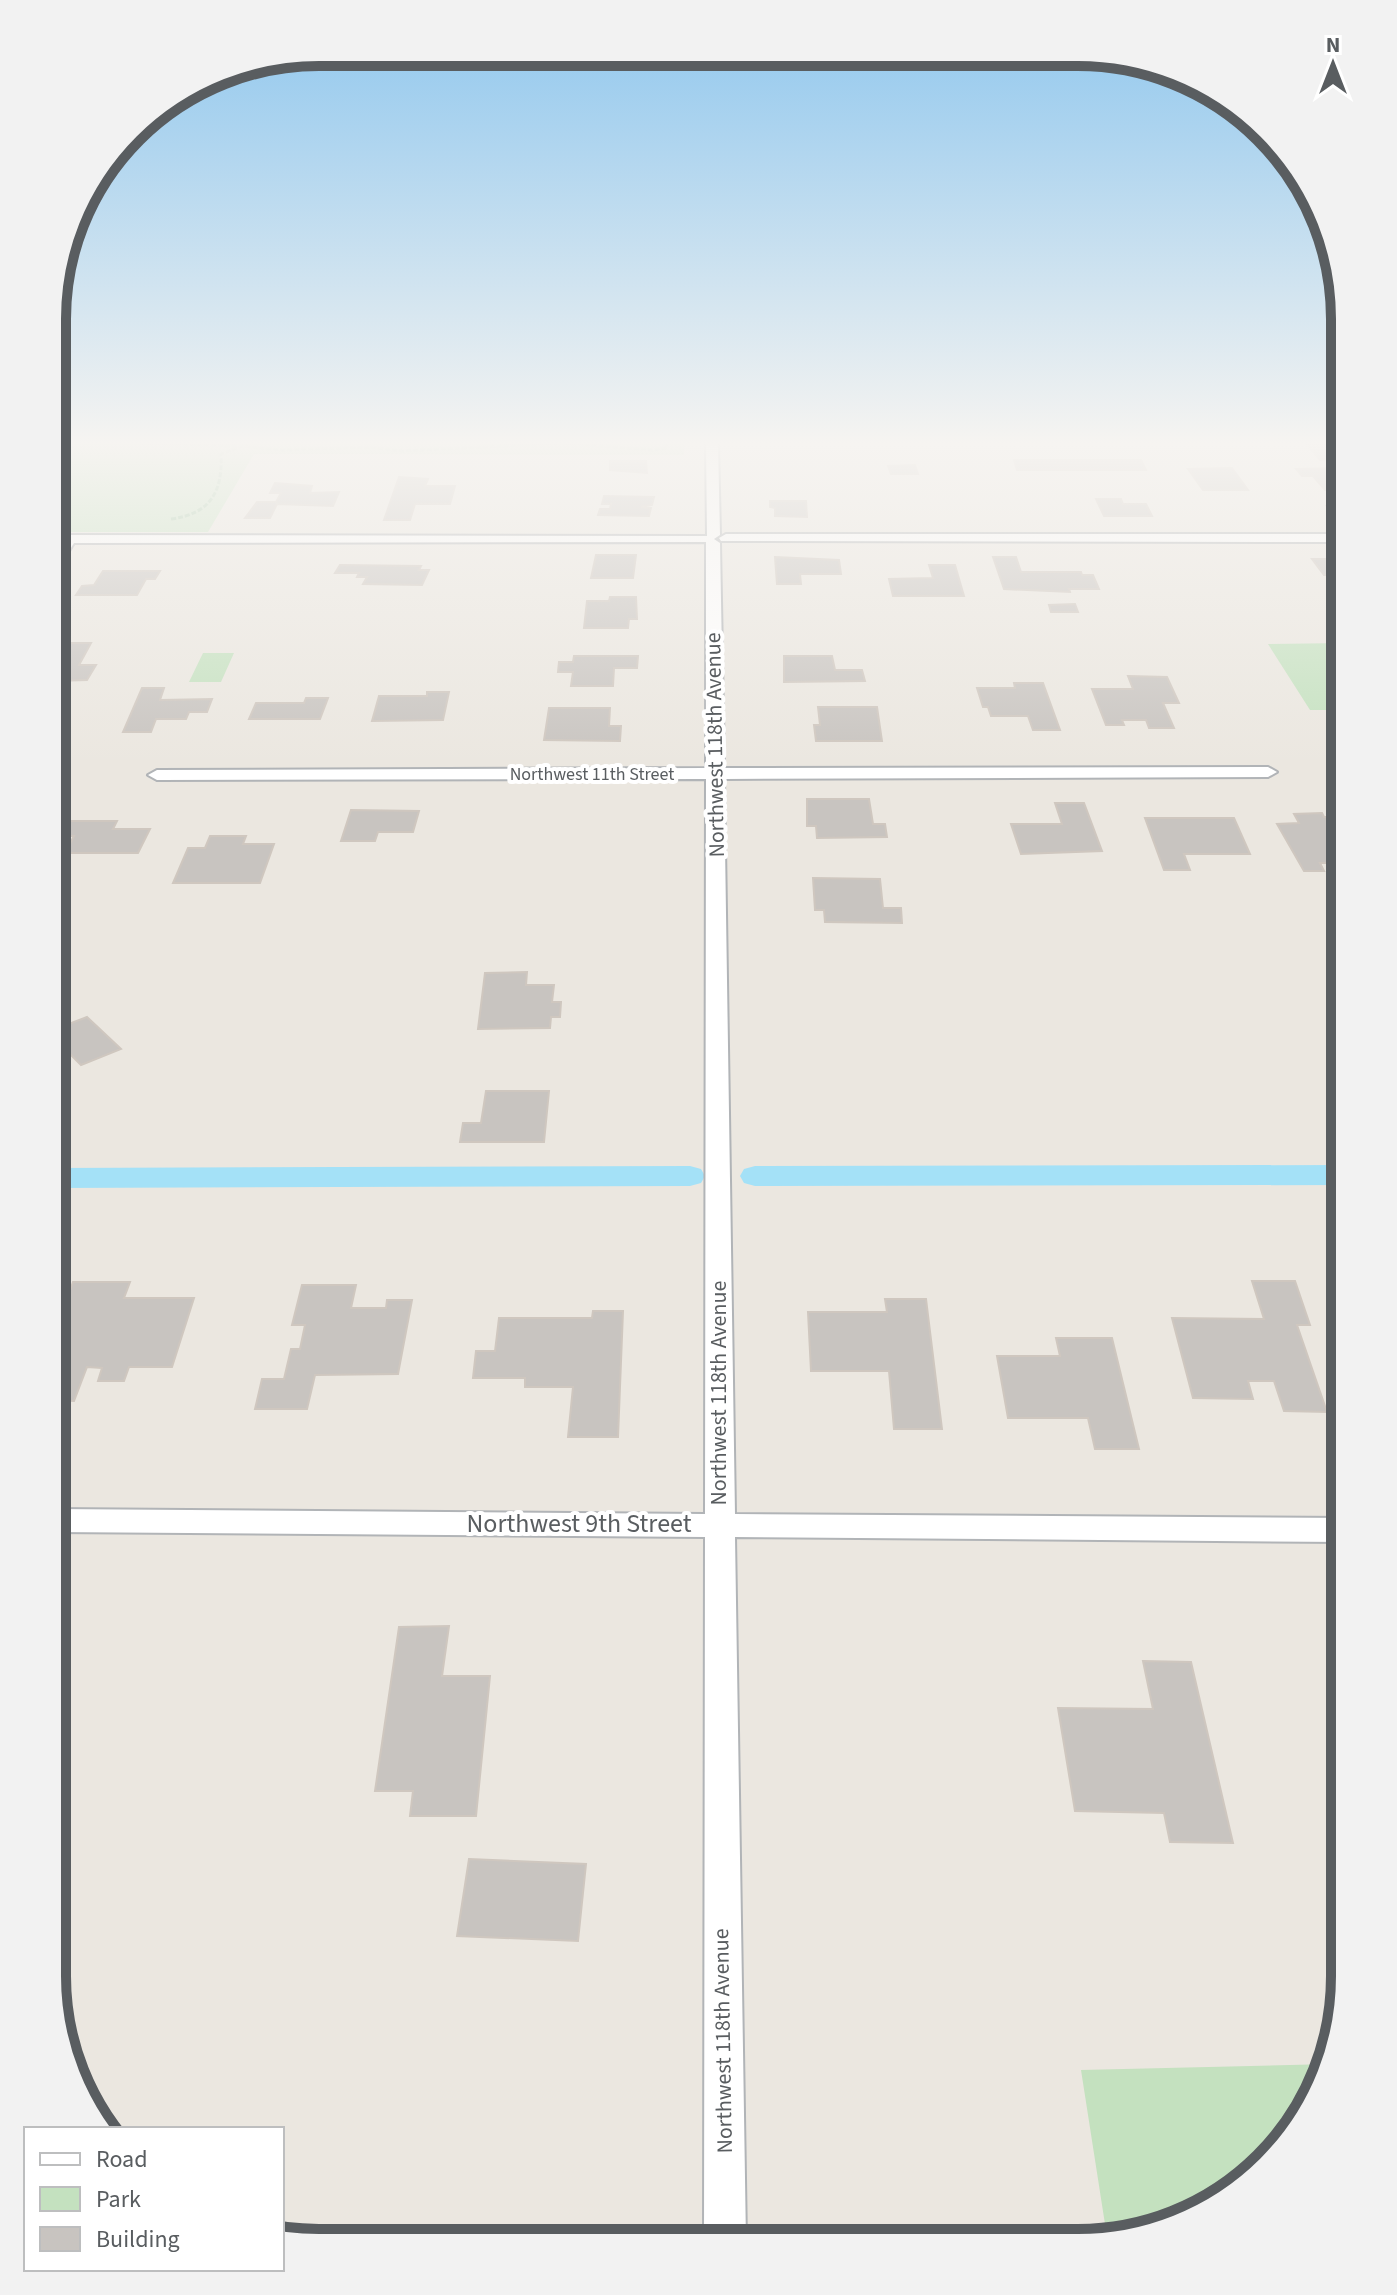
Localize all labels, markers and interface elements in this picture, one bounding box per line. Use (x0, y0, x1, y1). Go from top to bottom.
north arrow (1293, 24, 1373, 104)
text: N (1326, 29, 1340, 61)
street label: Northwest 118th Avenue (697, 632, 733, 858)
street label: Northwest 11th Street (510, 762, 674, 787)
street label: Northwest 118th Avenue (703, 1280, 735, 1505)
street label: Northwest 9th Street (467, 1505, 692, 1542)
street label: Northwest 118th Avenue (705, 1928, 741, 2154)
legend (24, 2127, 284, 2271)
text: Road (96, 2142, 148, 2177)
text: Park (96, 2182, 141, 2217)
text: Building (96, 2222, 180, 2257)

